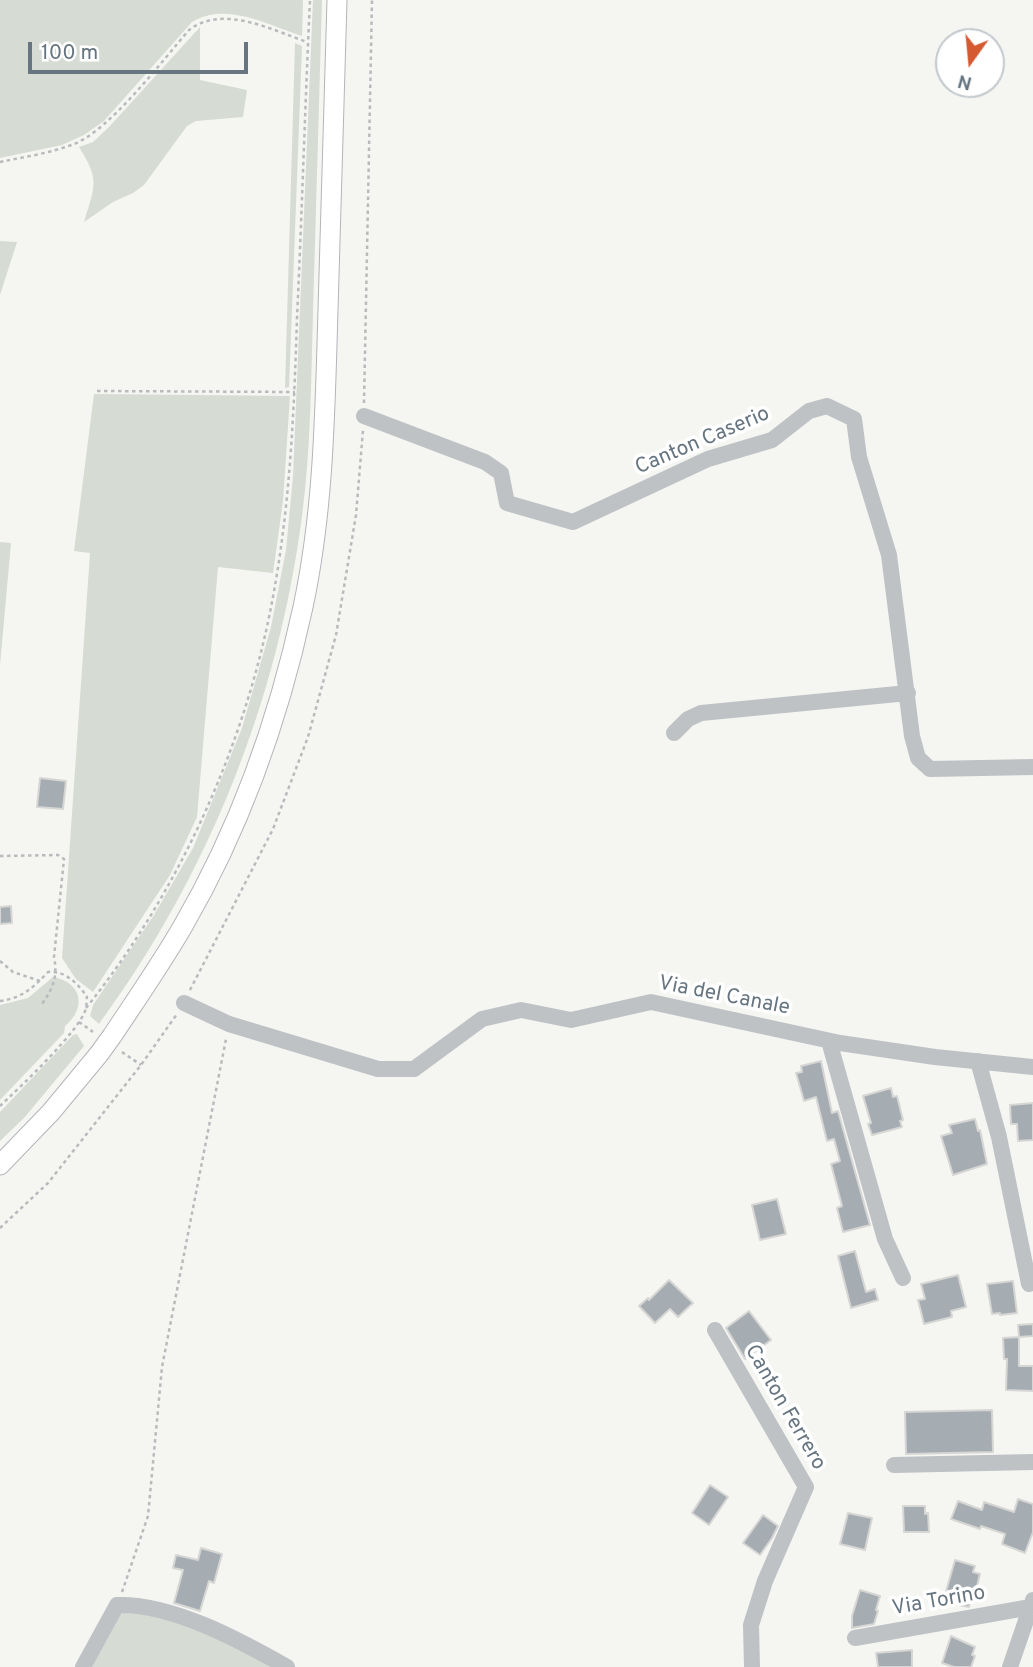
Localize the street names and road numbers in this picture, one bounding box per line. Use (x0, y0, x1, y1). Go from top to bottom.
street label: Canton Caserio (632, 402, 774, 482)
street label: Via del Canale (656, 972, 792, 1022)
street label: Canton Ferrero (738, 1341, 830, 1475)
street label: Via Torino (890, 1581, 988, 1623)

